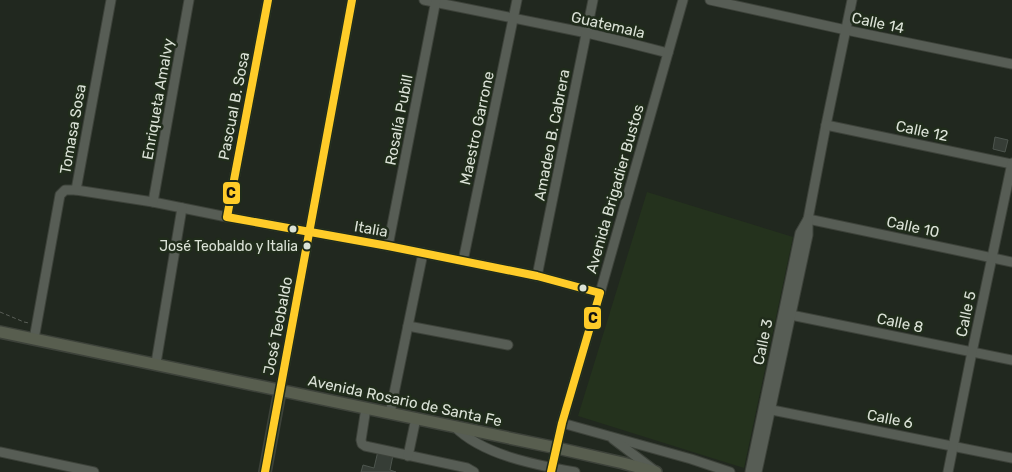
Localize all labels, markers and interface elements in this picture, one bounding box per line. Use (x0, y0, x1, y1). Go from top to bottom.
street label: Guatemala (569, 8, 647, 42)
street label: Calle 14 (850, 9, 906, 37)
street label: Enriqueta Amalvy (138, 37, 178, 161)
street label: Pascual B. Sosa (215, 51, 253, 161)
street label: Amadeo B. Cabrera (530, 68, 574, 202)
street label: Maestro Garrone (456, 69, 498, 187)
street label: Rosalía Pubill (381, 73, 417, 167)
street label: Tomasa Sosa (56, 83, 90, 175)
street label: Avenida Brigadier Bustos (582, 102, 648, 276)
street label: Calle 12 (894, 117, 950, 145)
line badge: C (222, 181, 241, 205)
text: C (226, 185, 236, 202)
street label: Calle 10 (885, 213, 941, 241)
street label: Italia (353, 217, 389, 241)
unlabelled marker (288, 224, 298, 234)
place label: José Teobaldo y Italia (159, 238, 298, 255)
marker: José Teobaldo y Italia (302, 241, 312, 251)
street label: José Teobaldo (260, 275, 296, 377)
unlabelled marker (578, 283, 588, 293)
street label: Calle 5 (952, 289, 980, 339)
line badge: C (583, 306, 602, 330)
street label: Calle 8 (875, 309, 925, 337)
text: C (588, 310, 598, 327)
street label: Calle 3 (749, 317, 777, 367)
street label: Avenida Rosario de Santa Fe (306, 372, 504, 430)
street label: Calle 6 (865, 406, 915, 432)

